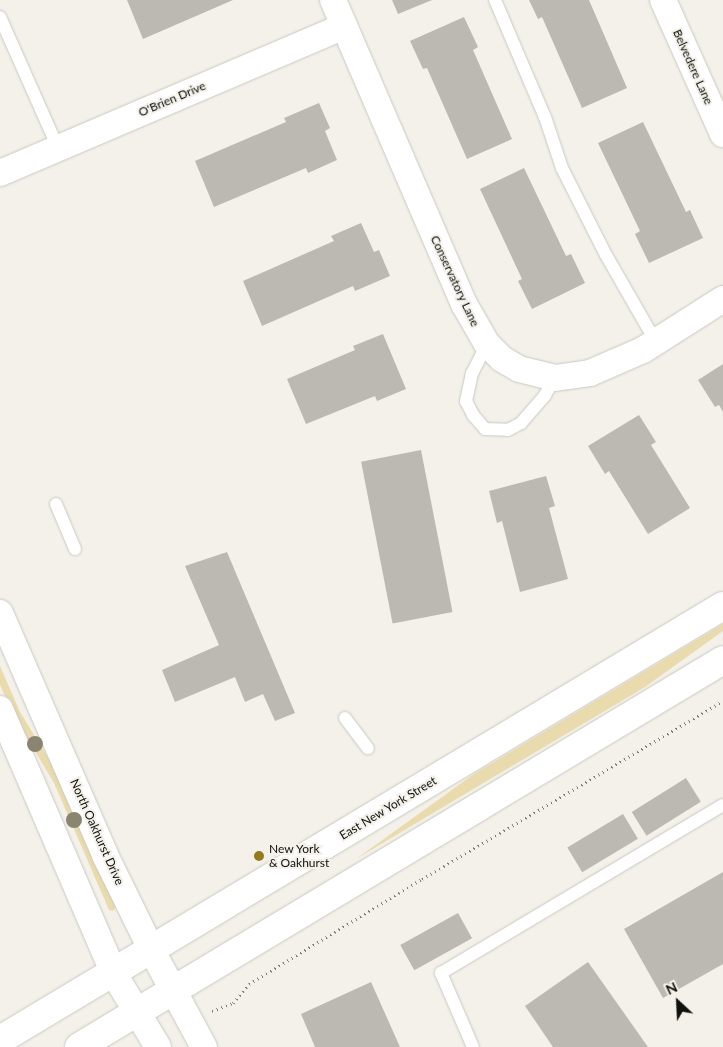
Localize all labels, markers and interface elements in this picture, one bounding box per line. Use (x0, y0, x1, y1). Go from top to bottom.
street label: Belvedere Lane (670, 27, 716, 107)
street label: O'Brien Drive (136, 78, 208, 120)
street label: Conservatory Lane (428, 233, 482, 329)
street label: East New York Street (337, 773, 439, 843)
street label: North Oakhurst Drive (67, 777, 127, 887)
place label: New York & Oakhurst (269, 842, 329, 870)
marker: New York & Oakhurst (253, 850, 265, 862)
north arrow (653, 977, 703, 1027)
text: N (663, 978, 680, 998)

